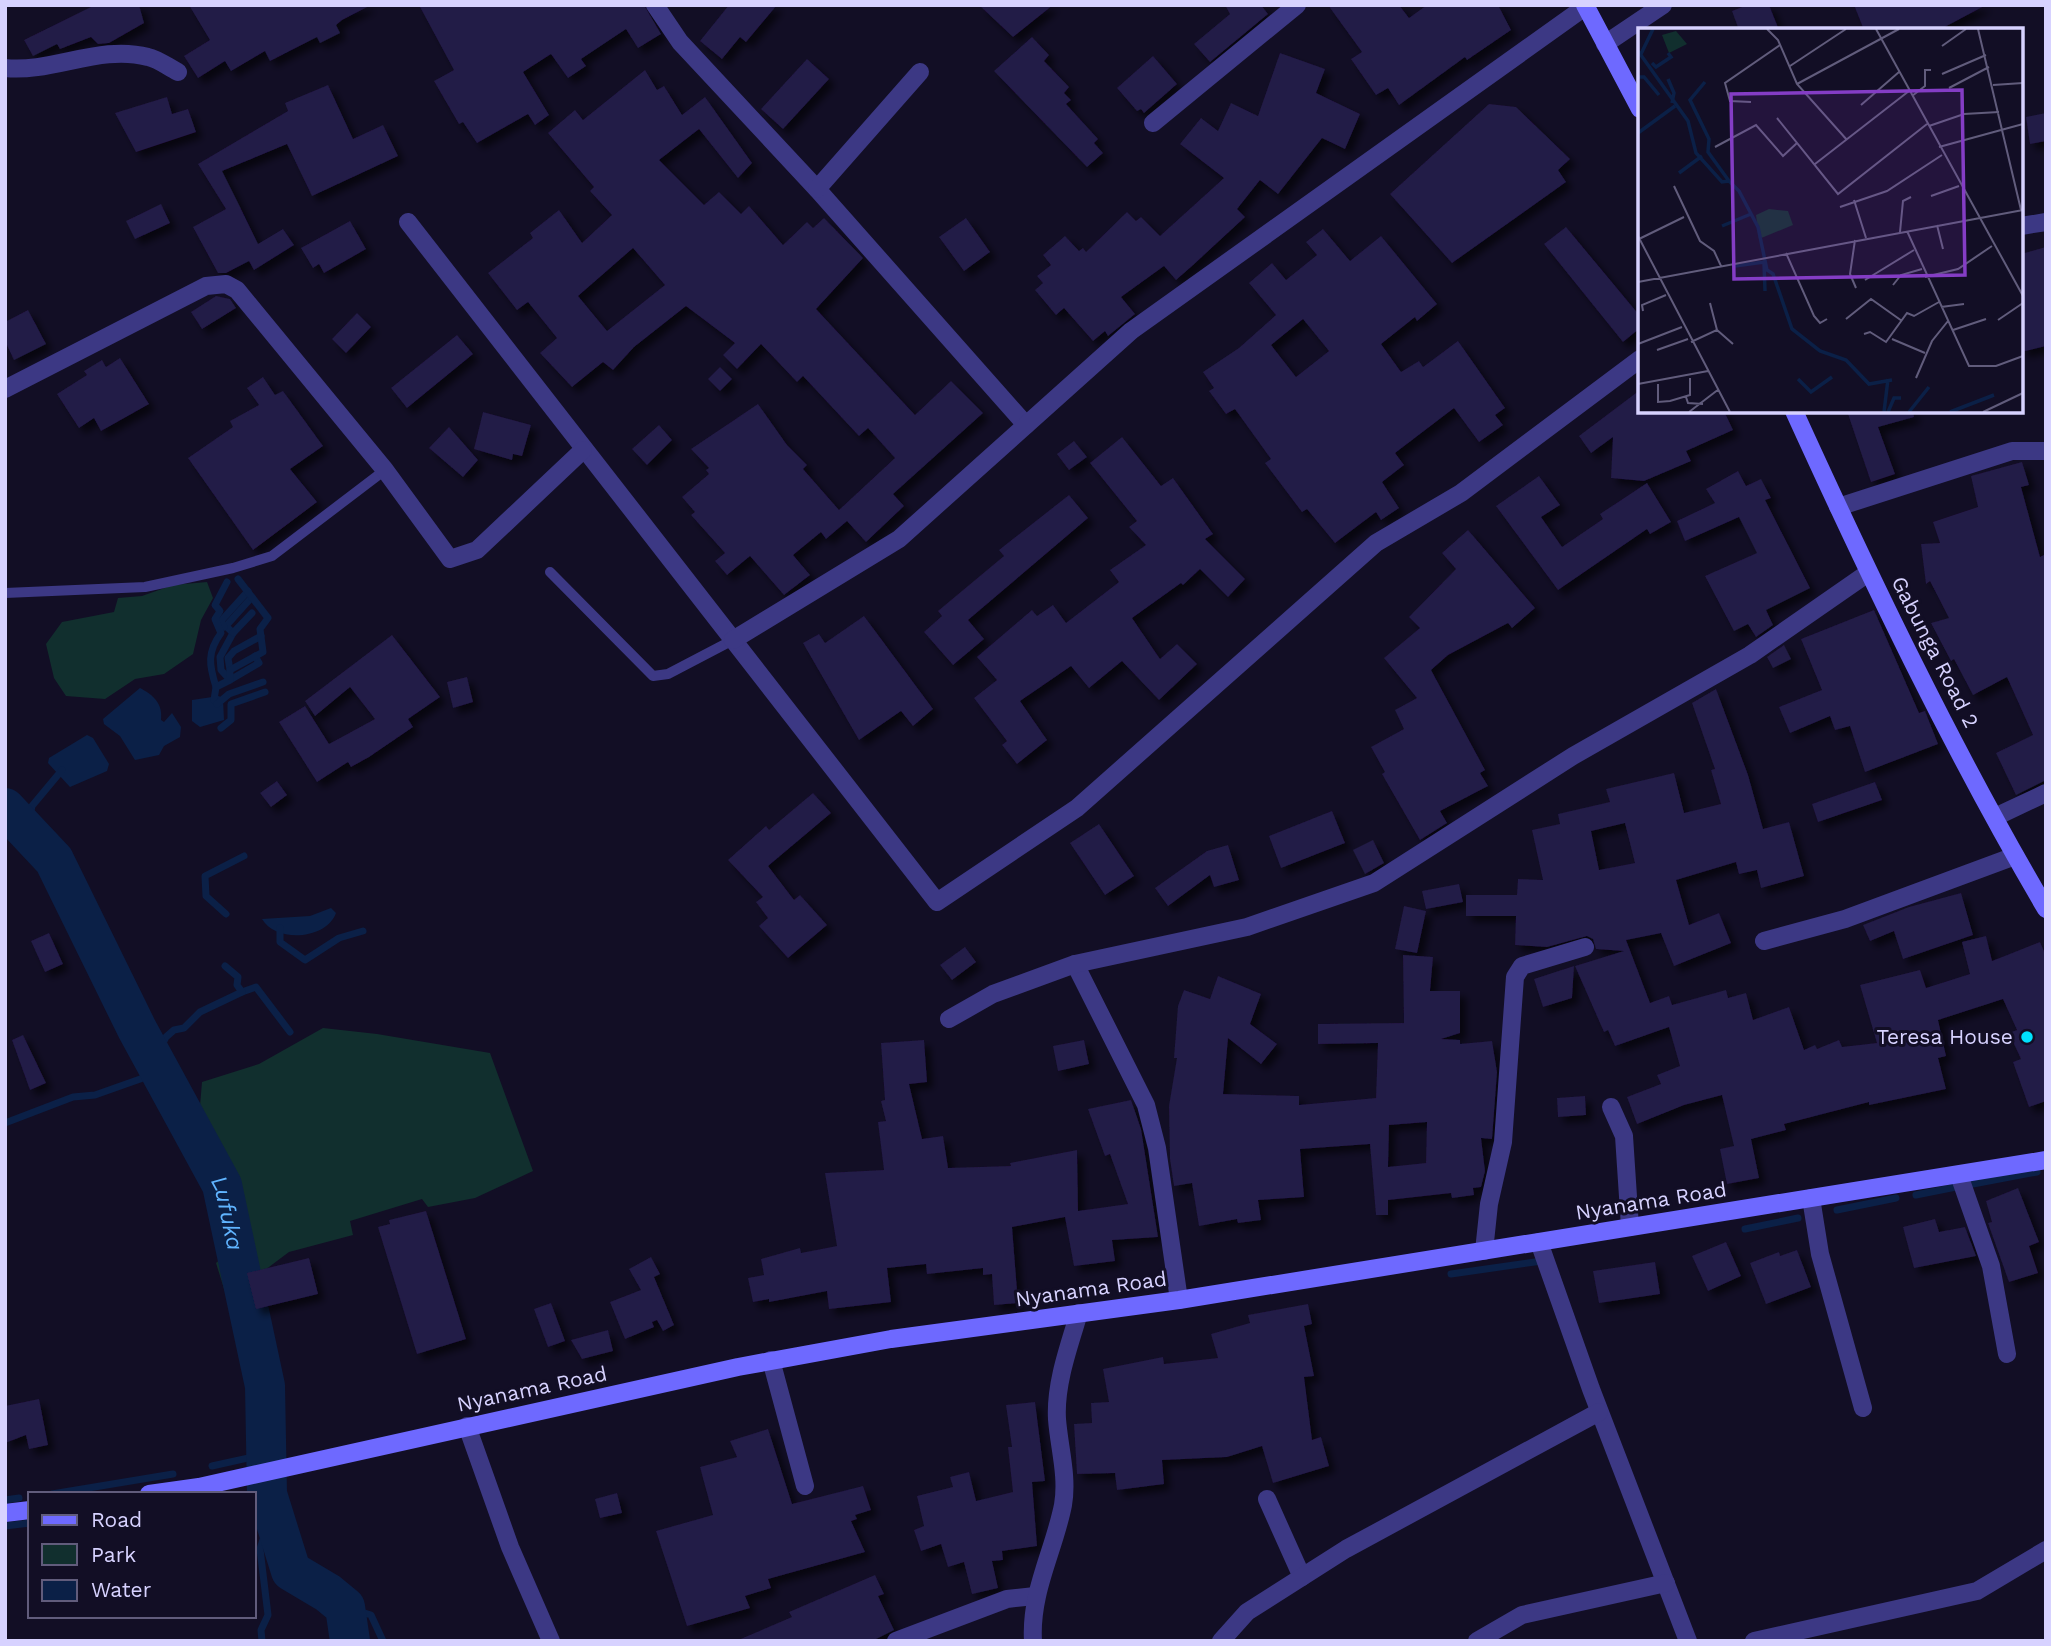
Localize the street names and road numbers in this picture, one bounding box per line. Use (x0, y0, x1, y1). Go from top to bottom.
street label: Gabunga Road 2 (1886, 572, 1984, 732)
street label: Nyanama Road (1574, 1176, 1728, 1225)
street label: Nyanama Road (1014, 1266, 1168, 1312)
street label: Nyanama Road (455, 1360, 609, 1417)

